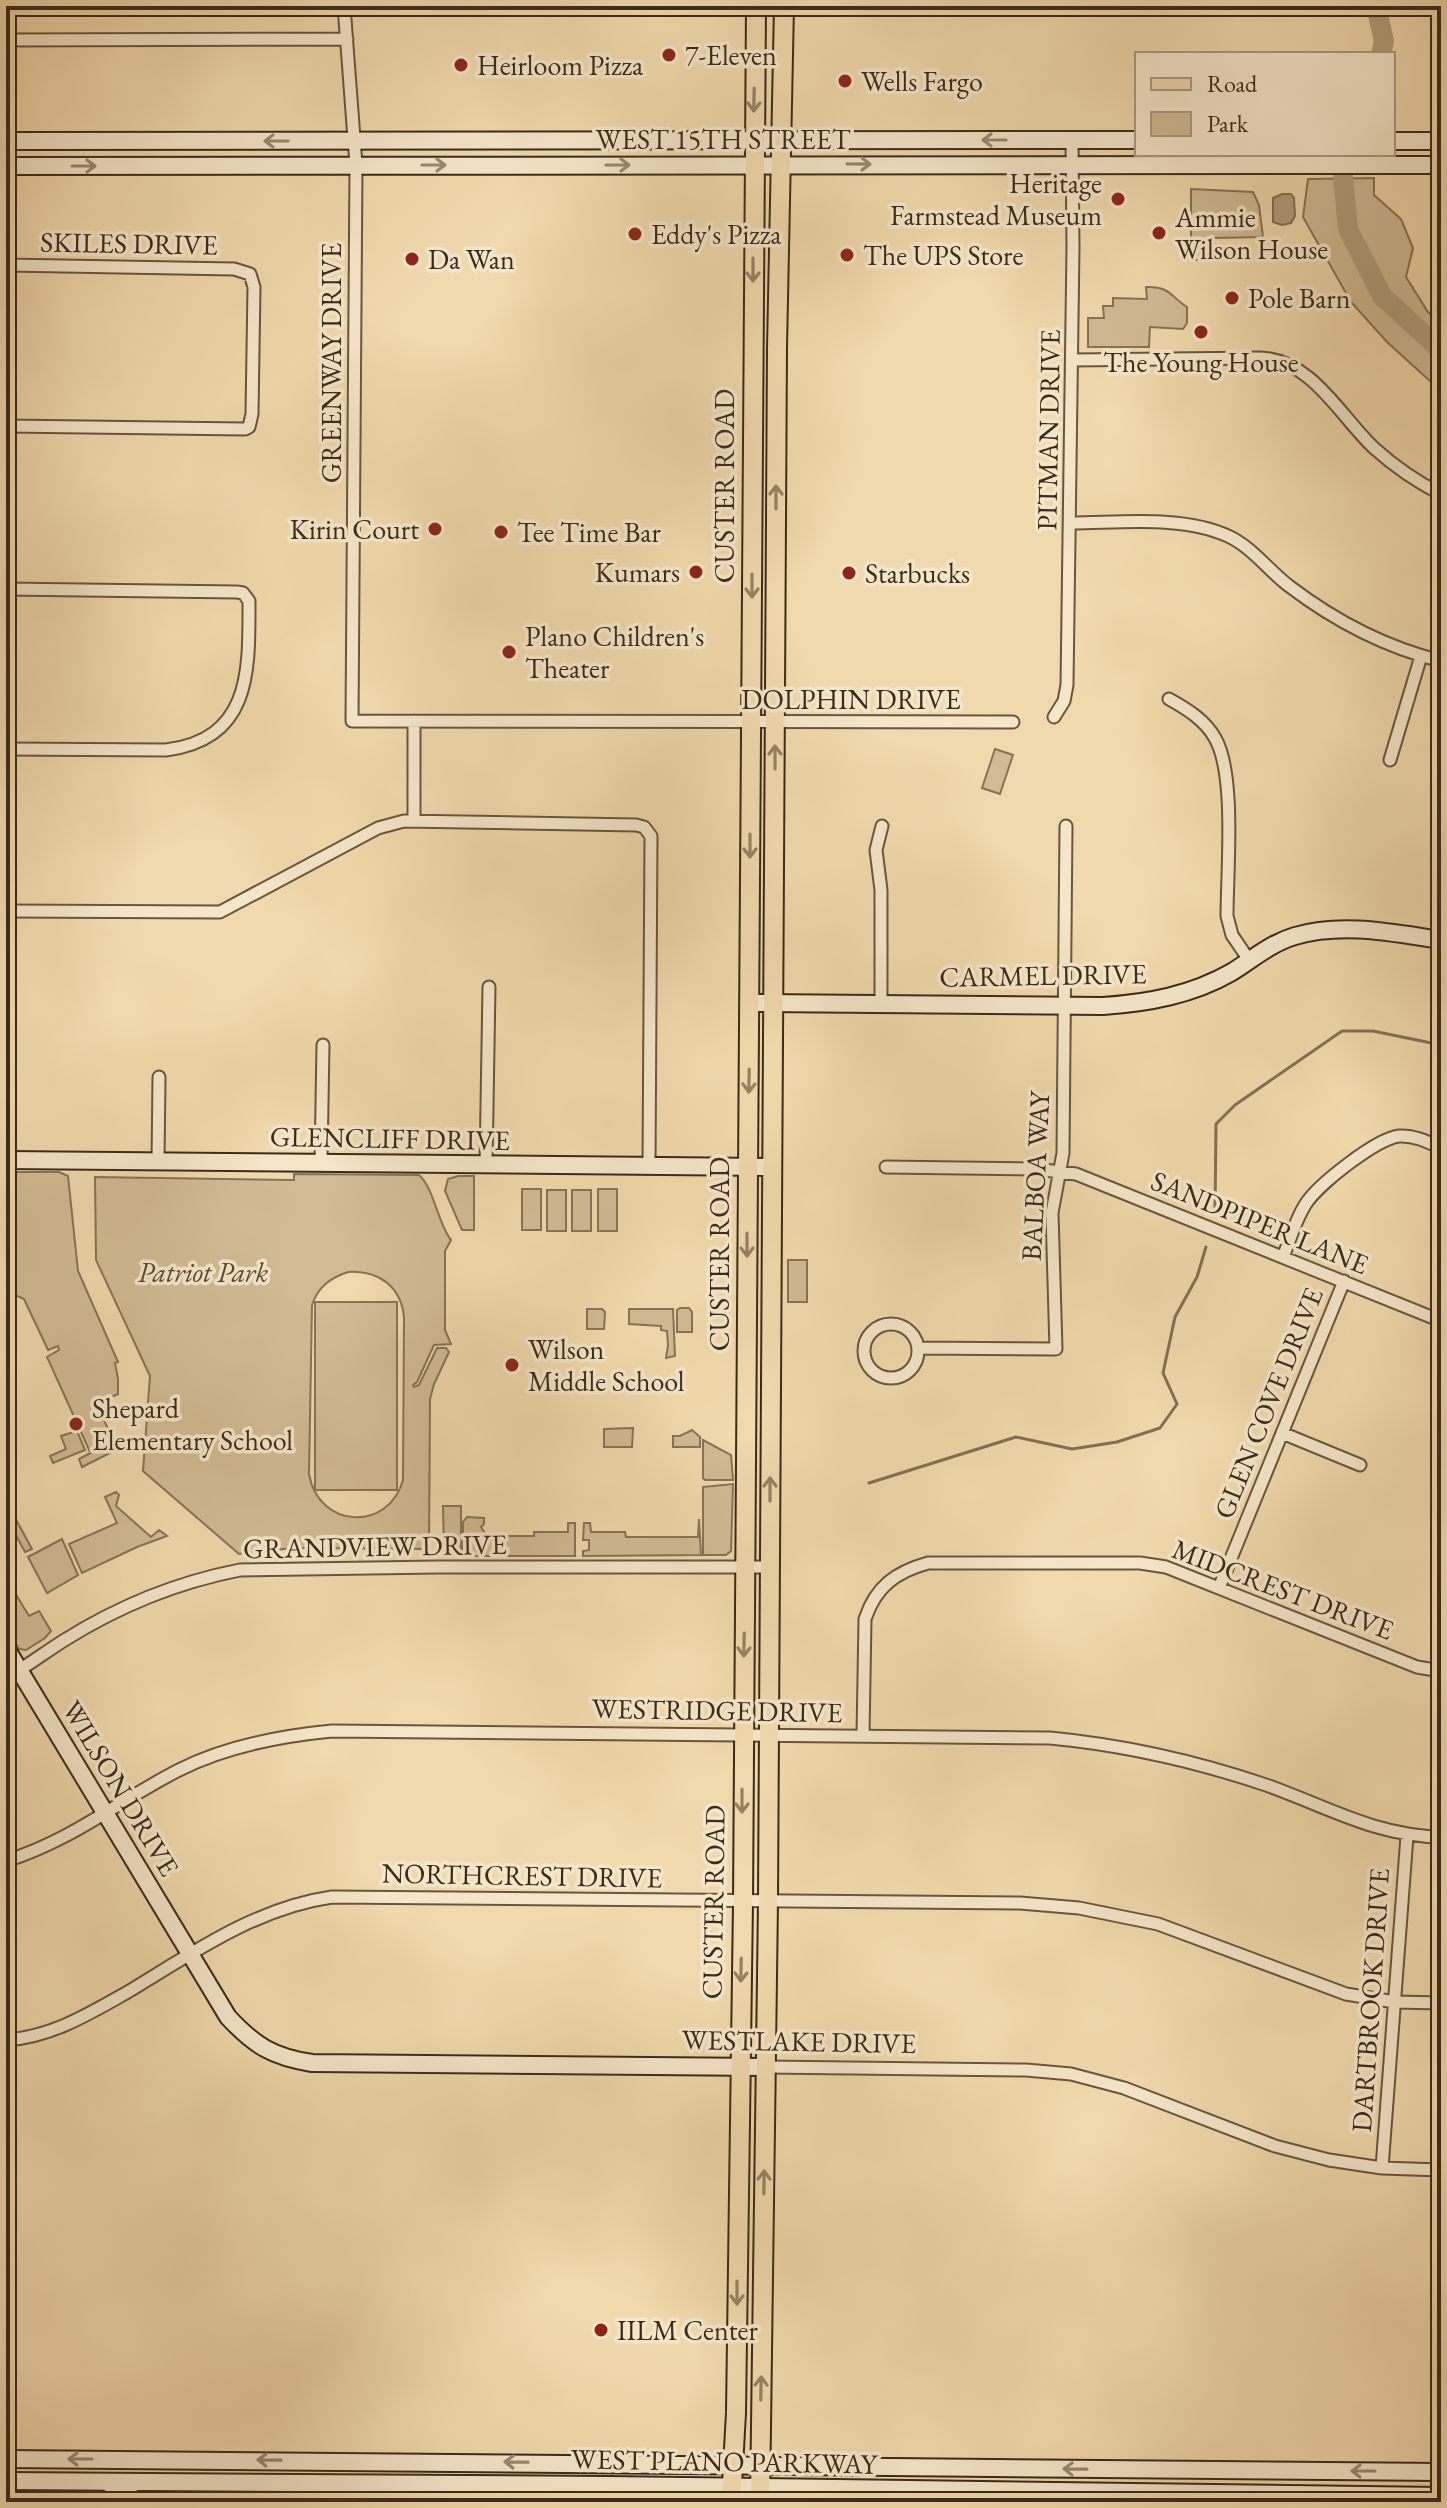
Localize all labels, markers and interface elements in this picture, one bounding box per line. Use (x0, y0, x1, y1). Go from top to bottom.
place label: 7-Eleven (685, 37, 777, 73)
marker: 7-Eleven (660, 46, 678, 64)
place label: Heirloom Pizza (477, 47, 644, 83)
legend (1135, 52, 1395, 156)
marker: Heirloom Pizza (452, 56, 470, 74)
place label: Wells Fargo (861, 63, 983, 99)
text: Road (1207, 68, 1258, 99)
marker: Wells Fargo (836, 72, 854, 90)
one-way arrow (746, 86, 762, 113)
text: Park (1207, 108, 1249, 139)
street label: WEST 15TH STREET (596, 121, 851, 157)
one-way arrow (981, 132, 1008, 148)
one-way arrow (263, 133, 290, 149)
one-way arrow (845, 156, 872, 172)
one-way arrow (420, 157, 447, 173)
one-way arrow (604, 157, 631, 173)
one-way arrow (70, 158, 97, 174)
place label: Heritage Farmstead Museum (890, 165, 1102, 233)
marker: Heritage Farmstead Museum (1109, 190, 1127, 208)
place label: Ammie Wilson House (1174, 199, 1328, 267)
place label: Eddy's Pizza (651, 216, 782, 252)
street label: SKILES DRIVE (40, 223, 218, 263)
marker: Ammie Wilson House (1150, 224, 1168, 242)
marker: Eddy's Pizza (626, 225, 644, 243)
place label: The UPS Store (863, 237, 1023, 273)
place label: Da Wan (428, 241, 515, 277)
street label: GREENWAY DRIVE (313, 243, 349, 483)
marker: The UPS Store (838, 246, 856, 264)
marker: Da Wan (403, 250, 421, 268)
one-way arrow (745, 256, 761, 283)
place label: Pole Barn (1248, 280, 1351, 316)
marker: Pole Barn (1223, 289, 1241, 307)
marker: The Young House (1192, 323, 1210, 341)
street label: PITMAN DRIVE (1028, 329, 1068, 531)
place label: The Young House (1103, 344, 1299, 380)
street label: CUSTER ROAD (706, 389, 742, 583)
one-way arrow (768, 484, 783, 511)
place label: Kirin Court (290, 511, 419, 547)
place label: Tee Time Bar (517, 514, 662, 550)
marker: Kirin Court (426, 520, 444, 538)
marker: Tee Time Bar (492, 523, 510, 541)
place label: Kumars (595, 554, 680, 590)
place label: Starbucks (865, 555, 970, 591)
marker: Kumars (687, 563, 705, 581)
marker: Starbucks (840, 564, 858, 582)
one-way arrow (744, 572, 760, 599)
place label: Plano Children's Theater (525, 618, 704, 686)
marker: Plano Children's Theater (500, 643, 518, 661)
street label: DOLPHIN DRIVE (741, 681, 961, 717)
one-way arrow (767, 744, 783, 771)
one-way arrow (742, 832, 758, 859)
street label: CARMEL DRIVE (939, 955, 1147, 995)
one-way arrow (741, 1067, 757, 1094)
street label: BALBOA WAY (1013, 1089, 1058, 1262)
street label: GLENCLIFF DRIVE (270, 1118, 510, 1158)
street label: CUSTER ROAD (701, 1157, 737, 1351)
street label: SANDPIPER LANE (1146, 1162, 1374, 1282)
one-way arrow (739, 1231, 755, 1258)
park label: Patriot Park (138, 1254, 268, 1290)
street label: GLEN COVE DRIVE (1205, 1282, 1331, 1524)
place label: Wilson Middle School (528, 1331, 685, 1399)
marker: Wilson Middle School (503, 1356, 521, 1374)
place label: Shepard Elementary School (92, 1390, 293, 1458)
marker: Shepard Elementary School (67, 1415, 85, 1433)
one-way arrow (762, 1476, 778, 1503)
street label: GRANDVIEW DRIVE (243, 1526, 507, 1566)
street label: MIDCREST DRIVE (1167, 1530, 1399, 1648)
one-way arrow (736, 1631, 751, 1658)
street label: WESTRIDGE DRIVE (591, 1690, 843, 1730)
street label: WILSON DRIVE (54, 1693, 188, 1883)
one-way arrow (734, 1787, 750, 1814)
street label: CUSTER ROAD (693, 1804, 733, 2000)
street label: NORTHCREST DRIVE (382, 1855, 663, 1895)
street label: DARTBROOK DRIVE (1343, 1867, 1397, 2133)
one-way arrow (734, 1956, 749, 1983)
street label: WESTLAKE DRIVE (681, 2021, 917, 2061)
one-way arrow (756, 2169, 771, 2196)
one-way arrow (729, 2279, 745, 2306)
place label: IILM Center (617, 2312, 759, 2348)
marker: IILM Center (592, 2321, 610, 2339)
one-way arrow (753, 2375, 768, 2402)
street label: WEST PLANO PARKWAY (571, 2440, 879, 2482)
one-way arrow (67, 2451, 94, 2467)
one-way arrow (256, 2453, 283, 2468)
one-way arrow (503, 2454, 530, 2470)
one-way arrow (1062, 2461, 1089, 2477)
one-way arrow (1350, 2463, 1377, 2479)

